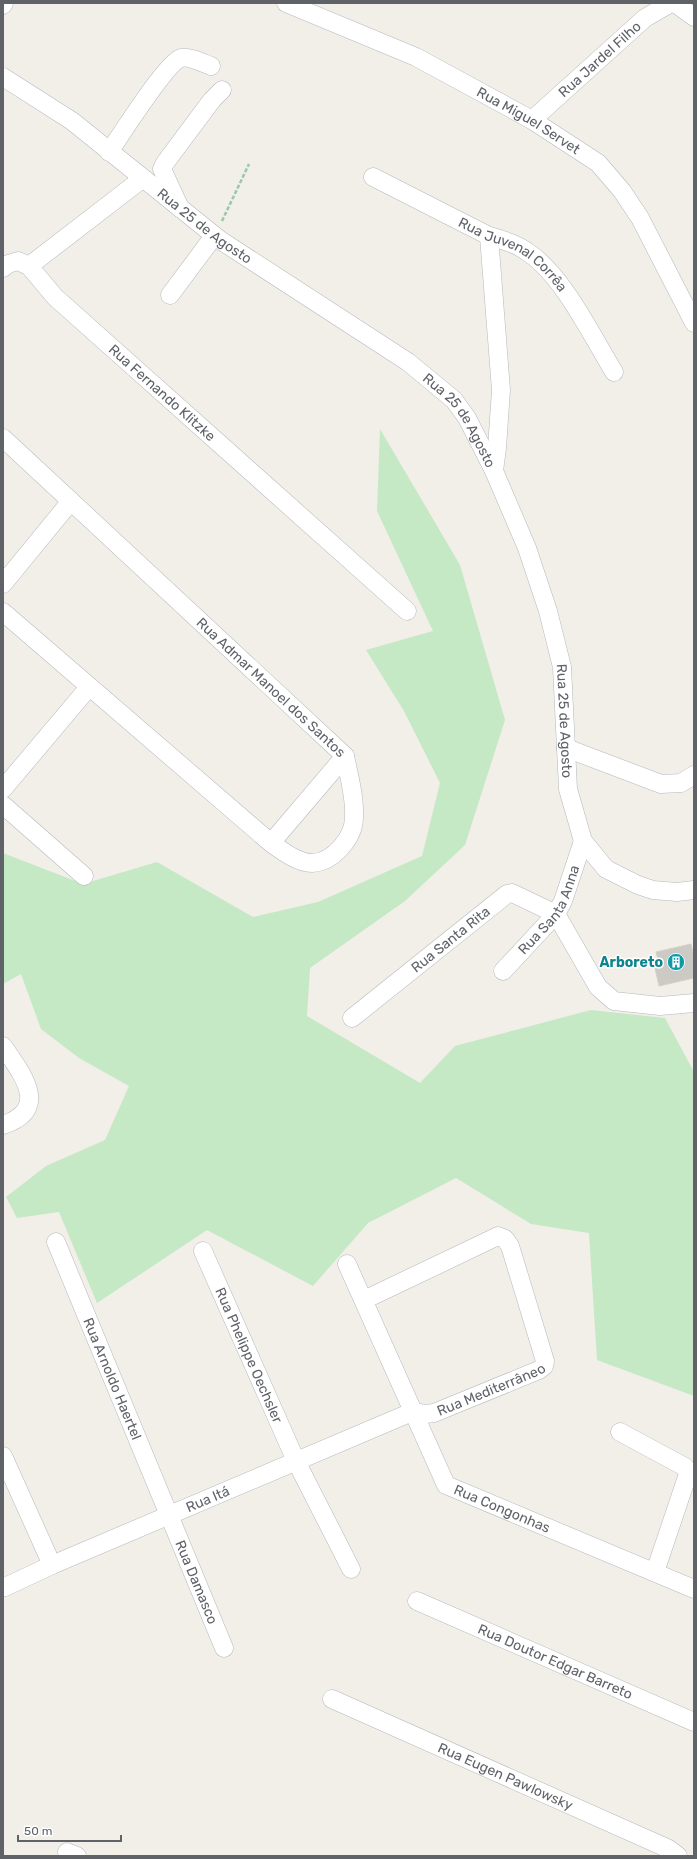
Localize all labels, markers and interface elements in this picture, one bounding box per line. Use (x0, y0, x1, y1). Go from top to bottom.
street label: Rua Jardel Filho (555, 18, 645, 101)
street label: Rua Miguel Servet (474, 84, 584, 158)
street label: Rua 25 de Agosto (154, 185, 255, 267)
street label: Rua Juvenal Corrêa (455, 214, 570, 295)
street label: Rua Fernando Klitzke (105, 341, 219, 445)
street label: Rua 25 de Agosto (419, 370, 499, 471)
street label: Rua Admar Manoel dos Santos (193, 614, 349, 761)
street label: Rua 25 de Agosto (553, 663, 575, 778)
street label: Rua Santa Anna (515, 863, 583, 958)
street label: Rua Santa Rita (408, 903, 494, 976)
building icon: Arboreto (666, 952, 686, 972)
place label: Arboreto (600, 954, 663, 971)
street label: Rua Phelippe Oechsler (211, 1285, 286, 1426)
street label: Rua Arnoldo Haertel (79, 1315, 145, 1443)
street label: Rua Mediterrâneo (435, 1360, 549, 1420)
street label: Rua Congonhas (451, 1481, 553, 1537)
street label: Rua Itá (183, 1483, 232, 1516)
street label: Rua Damasco (171, 1538, 221, 1627)
street label: Rua Doutor Edgar Barreto (475, 1621, 635, 1703)
street label: Rua Eugen Pawlowsky (435, 1739, 576, 1814)
scale bar (18, 1817, 121, 1843)
text: 50 m (24, 1824, 52, 1838)

